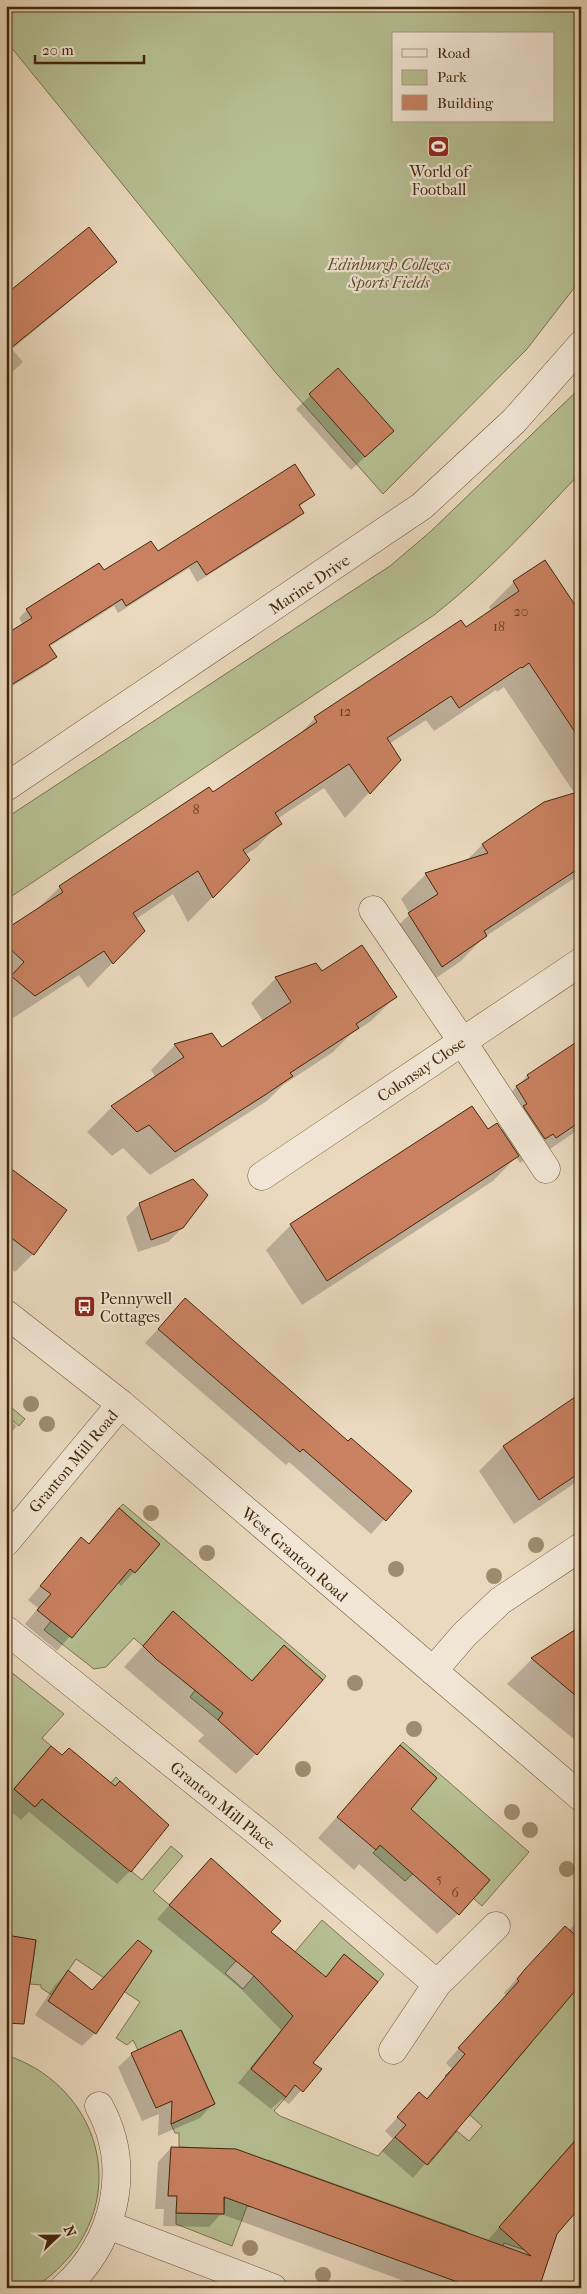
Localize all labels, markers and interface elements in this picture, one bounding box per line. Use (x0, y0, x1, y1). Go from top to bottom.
scale bar (35, 32, 144, 64)
legend (392, 32, 554, 122)
text: 20 m (42, 41, 74, 59)
text: Road (437, 44, 471, 62)
text: Park (437, 68, 467, 86)
text: Building (437, 94, 494, 112)
sports icon: World of Football (427, 135, 451, 159)
place label: World of Football (408, 162, 472, 199)
park label: Edinburgh Colleges Sports Fields (327, 255, 452, 292)
street label: Marine Drive (265, 550, 353, 618)
house number: 20 (514, 603, 528, 620)
house number: 18 (493, 618, 505, 635)
house number: 12 (339, 703, 351, 720)
house number: 8 (192, 801, 200, 818)
street label: Colonsay Close (374, 1033, 469, 1106)
place label: Pennywell Cottages (100, 1289, 173, 1326)
bus stop icon: Pennywell Cottages (72, 1295, 96, 1319)
street label: Granton Mill Road (25, 1406, 122, 1517)
street label: West Granton Road (237, 1502, 352, 1606)
street label: Granton Mill Place (166, 1757, 279, 1853)
house number: 5 (436, 1870, 442, 1887)
house number: 6 (451, 1884, 459, 1901)
north arrow (32, 2212, 82, 2262)
text: N (60, 2223, 80, 2240)

